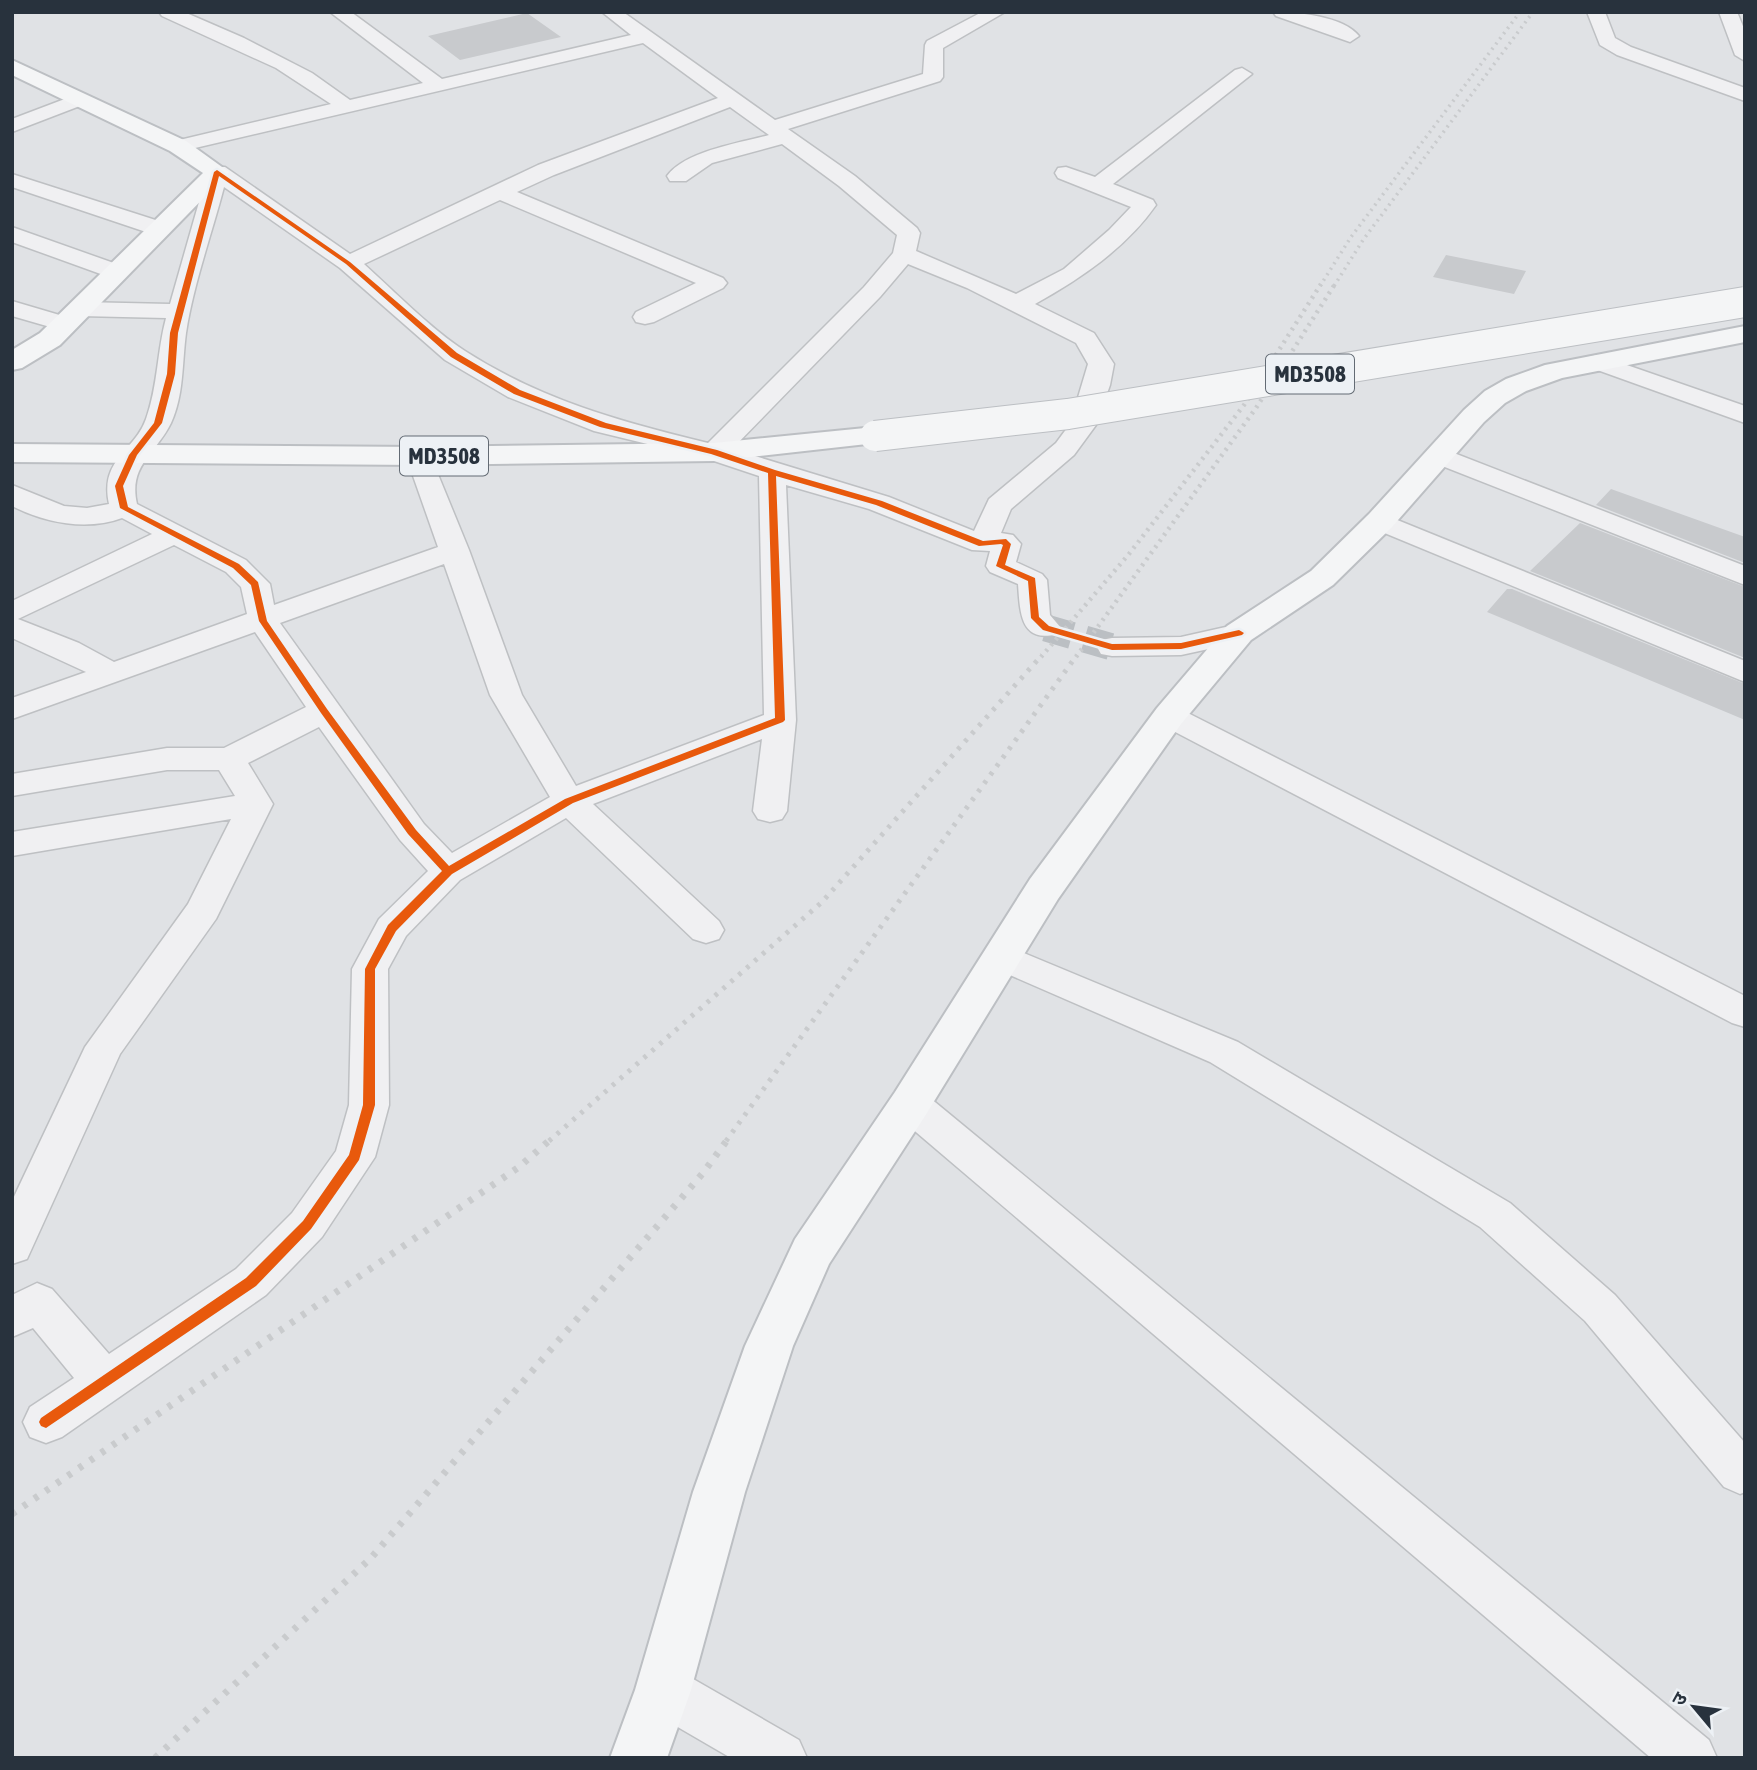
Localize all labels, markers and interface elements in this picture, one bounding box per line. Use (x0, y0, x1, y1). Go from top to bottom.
road number: MD3508 (1266, 354, 1354, 394)
road number: MD3508 (400, 436, 488, 476)
north arrow (1659, 1672, 1729, 1742)
text: उ (1667, 1688, 1692, 1709)

